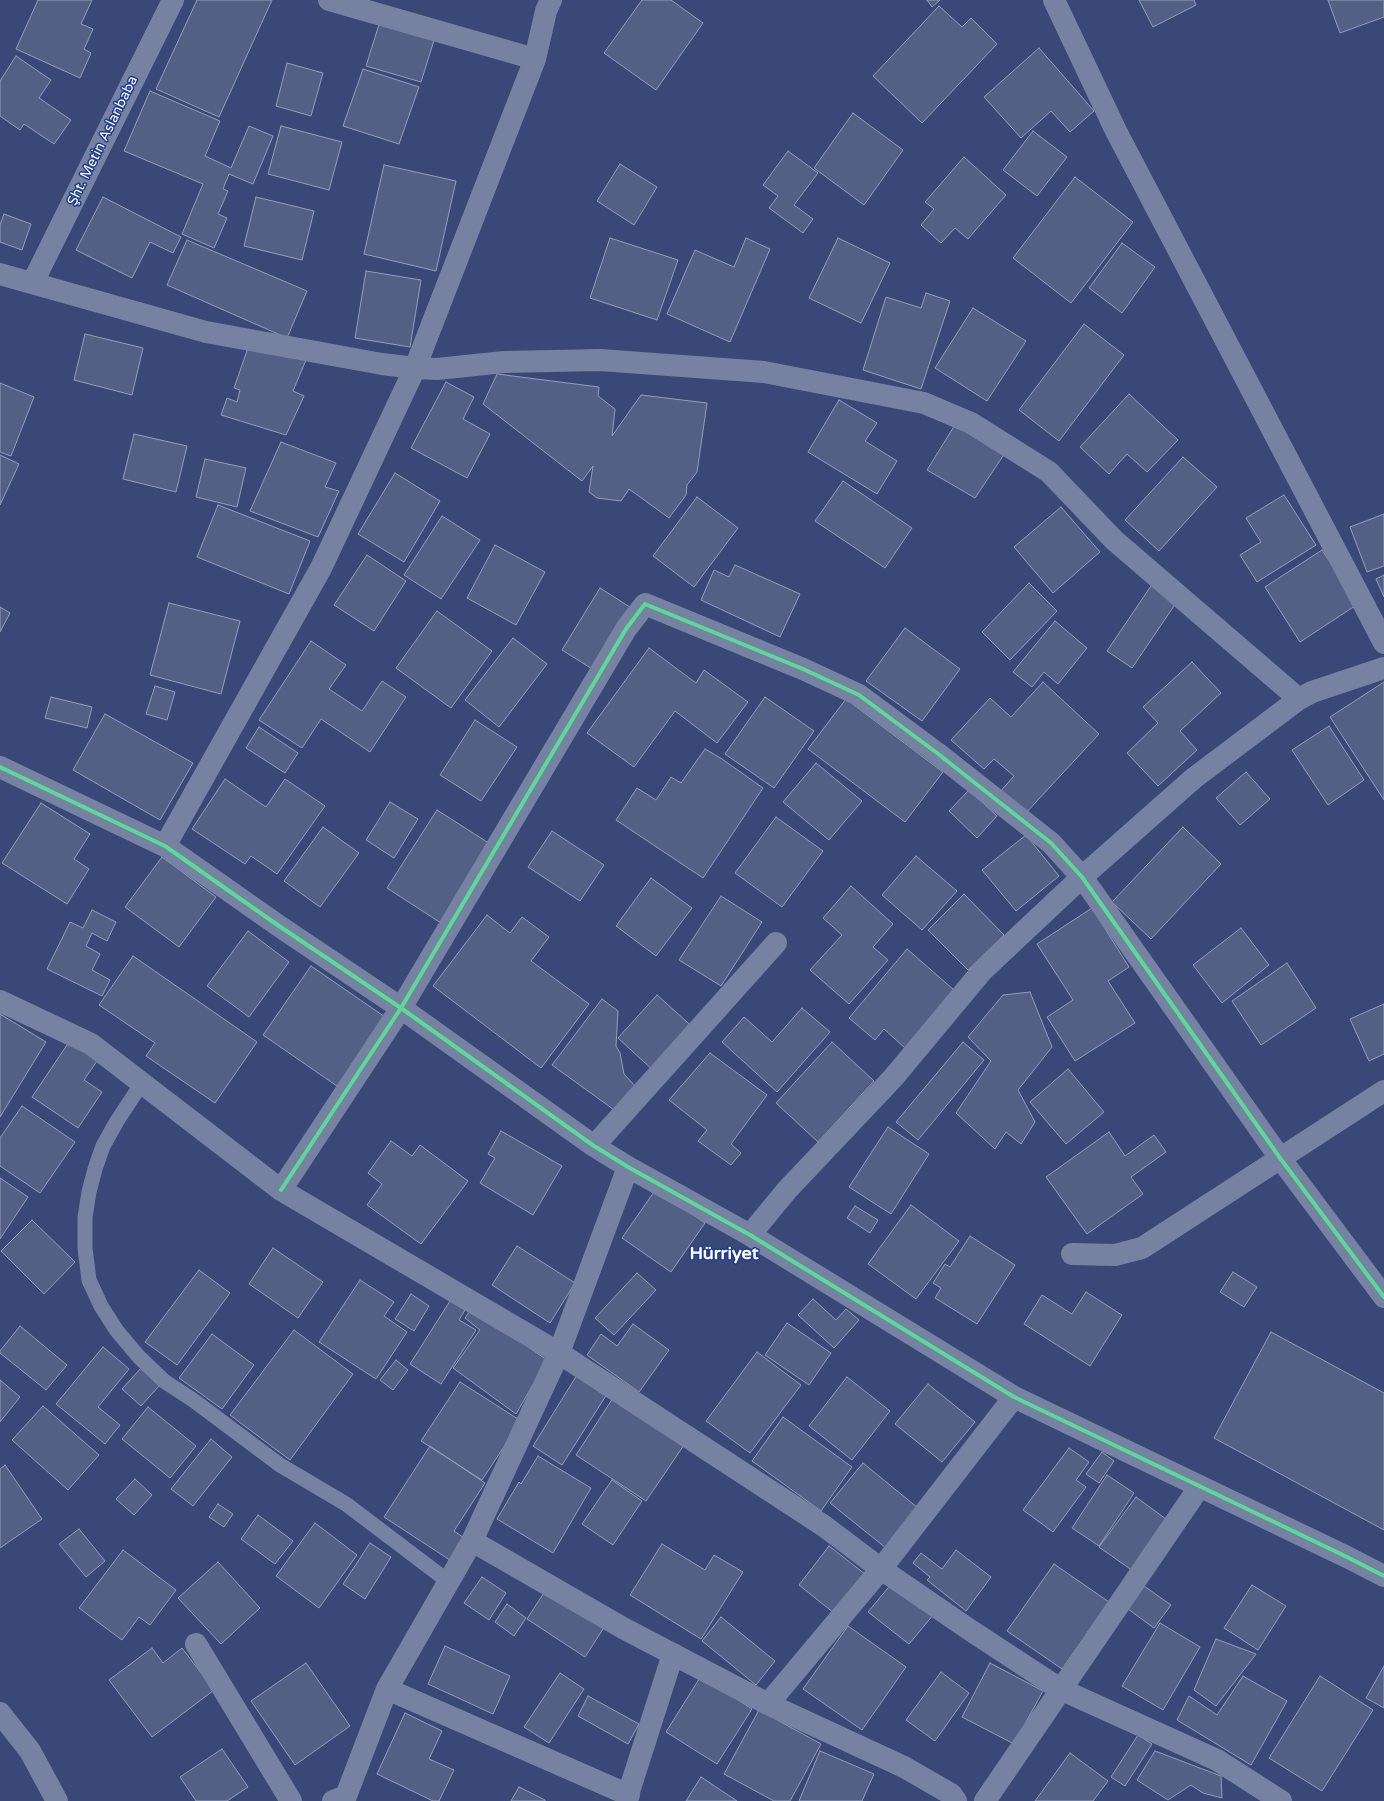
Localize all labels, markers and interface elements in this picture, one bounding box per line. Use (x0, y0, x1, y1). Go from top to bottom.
street label: Şht. Metin Aslanbaba (64, 73, 142, 209)
district label: Hürriyet (689, 1243, 759, 1265)

